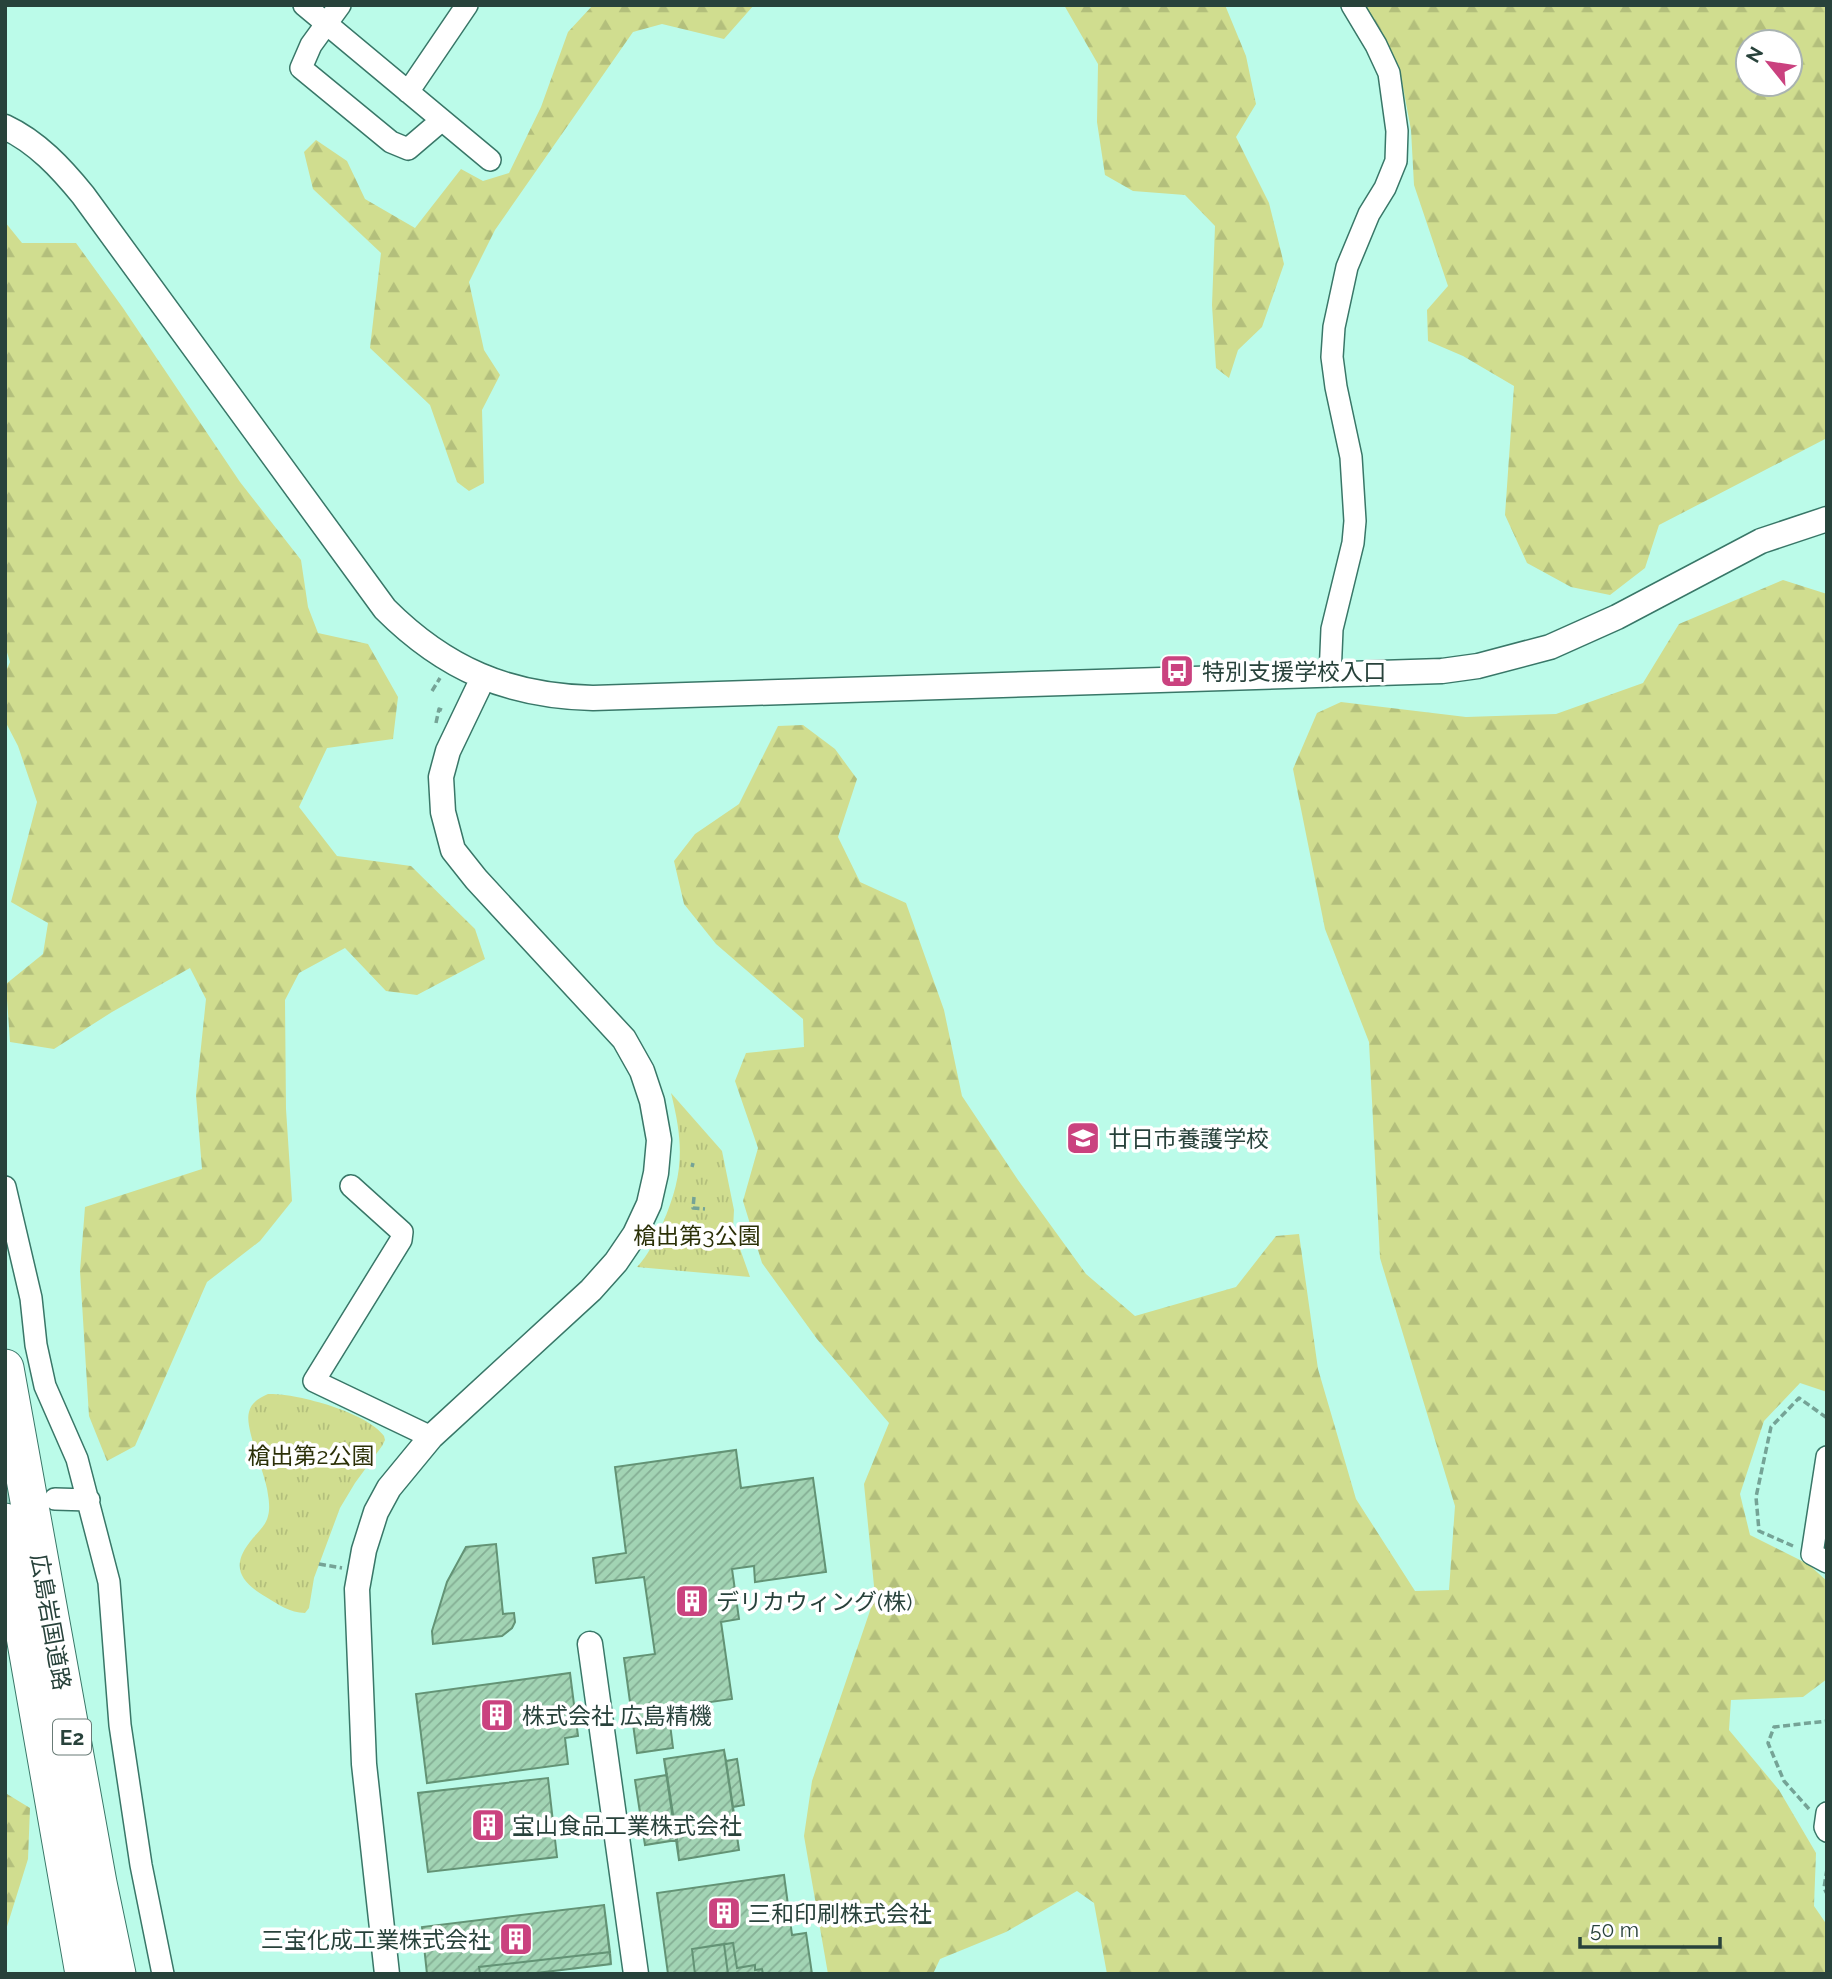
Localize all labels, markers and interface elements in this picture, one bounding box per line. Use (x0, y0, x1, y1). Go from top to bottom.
north arrow (1734, 28, 1804, 98)
text: N (1741, 43, 1767, 66)
bus stop icon: 特別支援学校入口 (1158, 652, 1196, 690)
place label: 特別支援学校入口 (1202, 658, 1386, 685)
school or university icon: 廿日市養護学校 (1064, 1119, 1102, 1157)
place label: 廿日市養護学校 (1108, 1125, 1269, 1152)
park label: 槍出第3公園 (633, 1222, 761, 1249)
park label: 槍出第2公園 (248, 1442, 374, 1469)
street label: 広島岩国道路 (26, 1552, 76, 1692)
building icon: デリカウィング(株) (673, 1582, 711, 1620)
place label: デリカウィング(株) (716, 1588, 912, 1615)
building icon: 株式会社 広島精機 (478, 1696, 516, 1734)
place label: 株式会社 広島精機 (522, 1702, 712, 1729)
road number: E2 (53, 1720, 91, 1754)
building icon: 宝山食品工業株式会社 (469, 1806, 507, 1844)
place label: 宝山食品工業株式会社 (512, 1812, 742, 1839)
building icon: 三和印刷株式会社 (705, 1894, 743, 1932)
place label: 三和印刷株式会社 (748, 1900, 932, 1927)
scale bar (1580, 1906, 1720, 1950)
text: 50 m (1590, 1917, 1639, 1942)
building icon: 三宝化成工業株式会社 (497, 1920, 535, 1958)
place label: 三宝化成工業株式会社 (261, 1926, 491, 1953)

